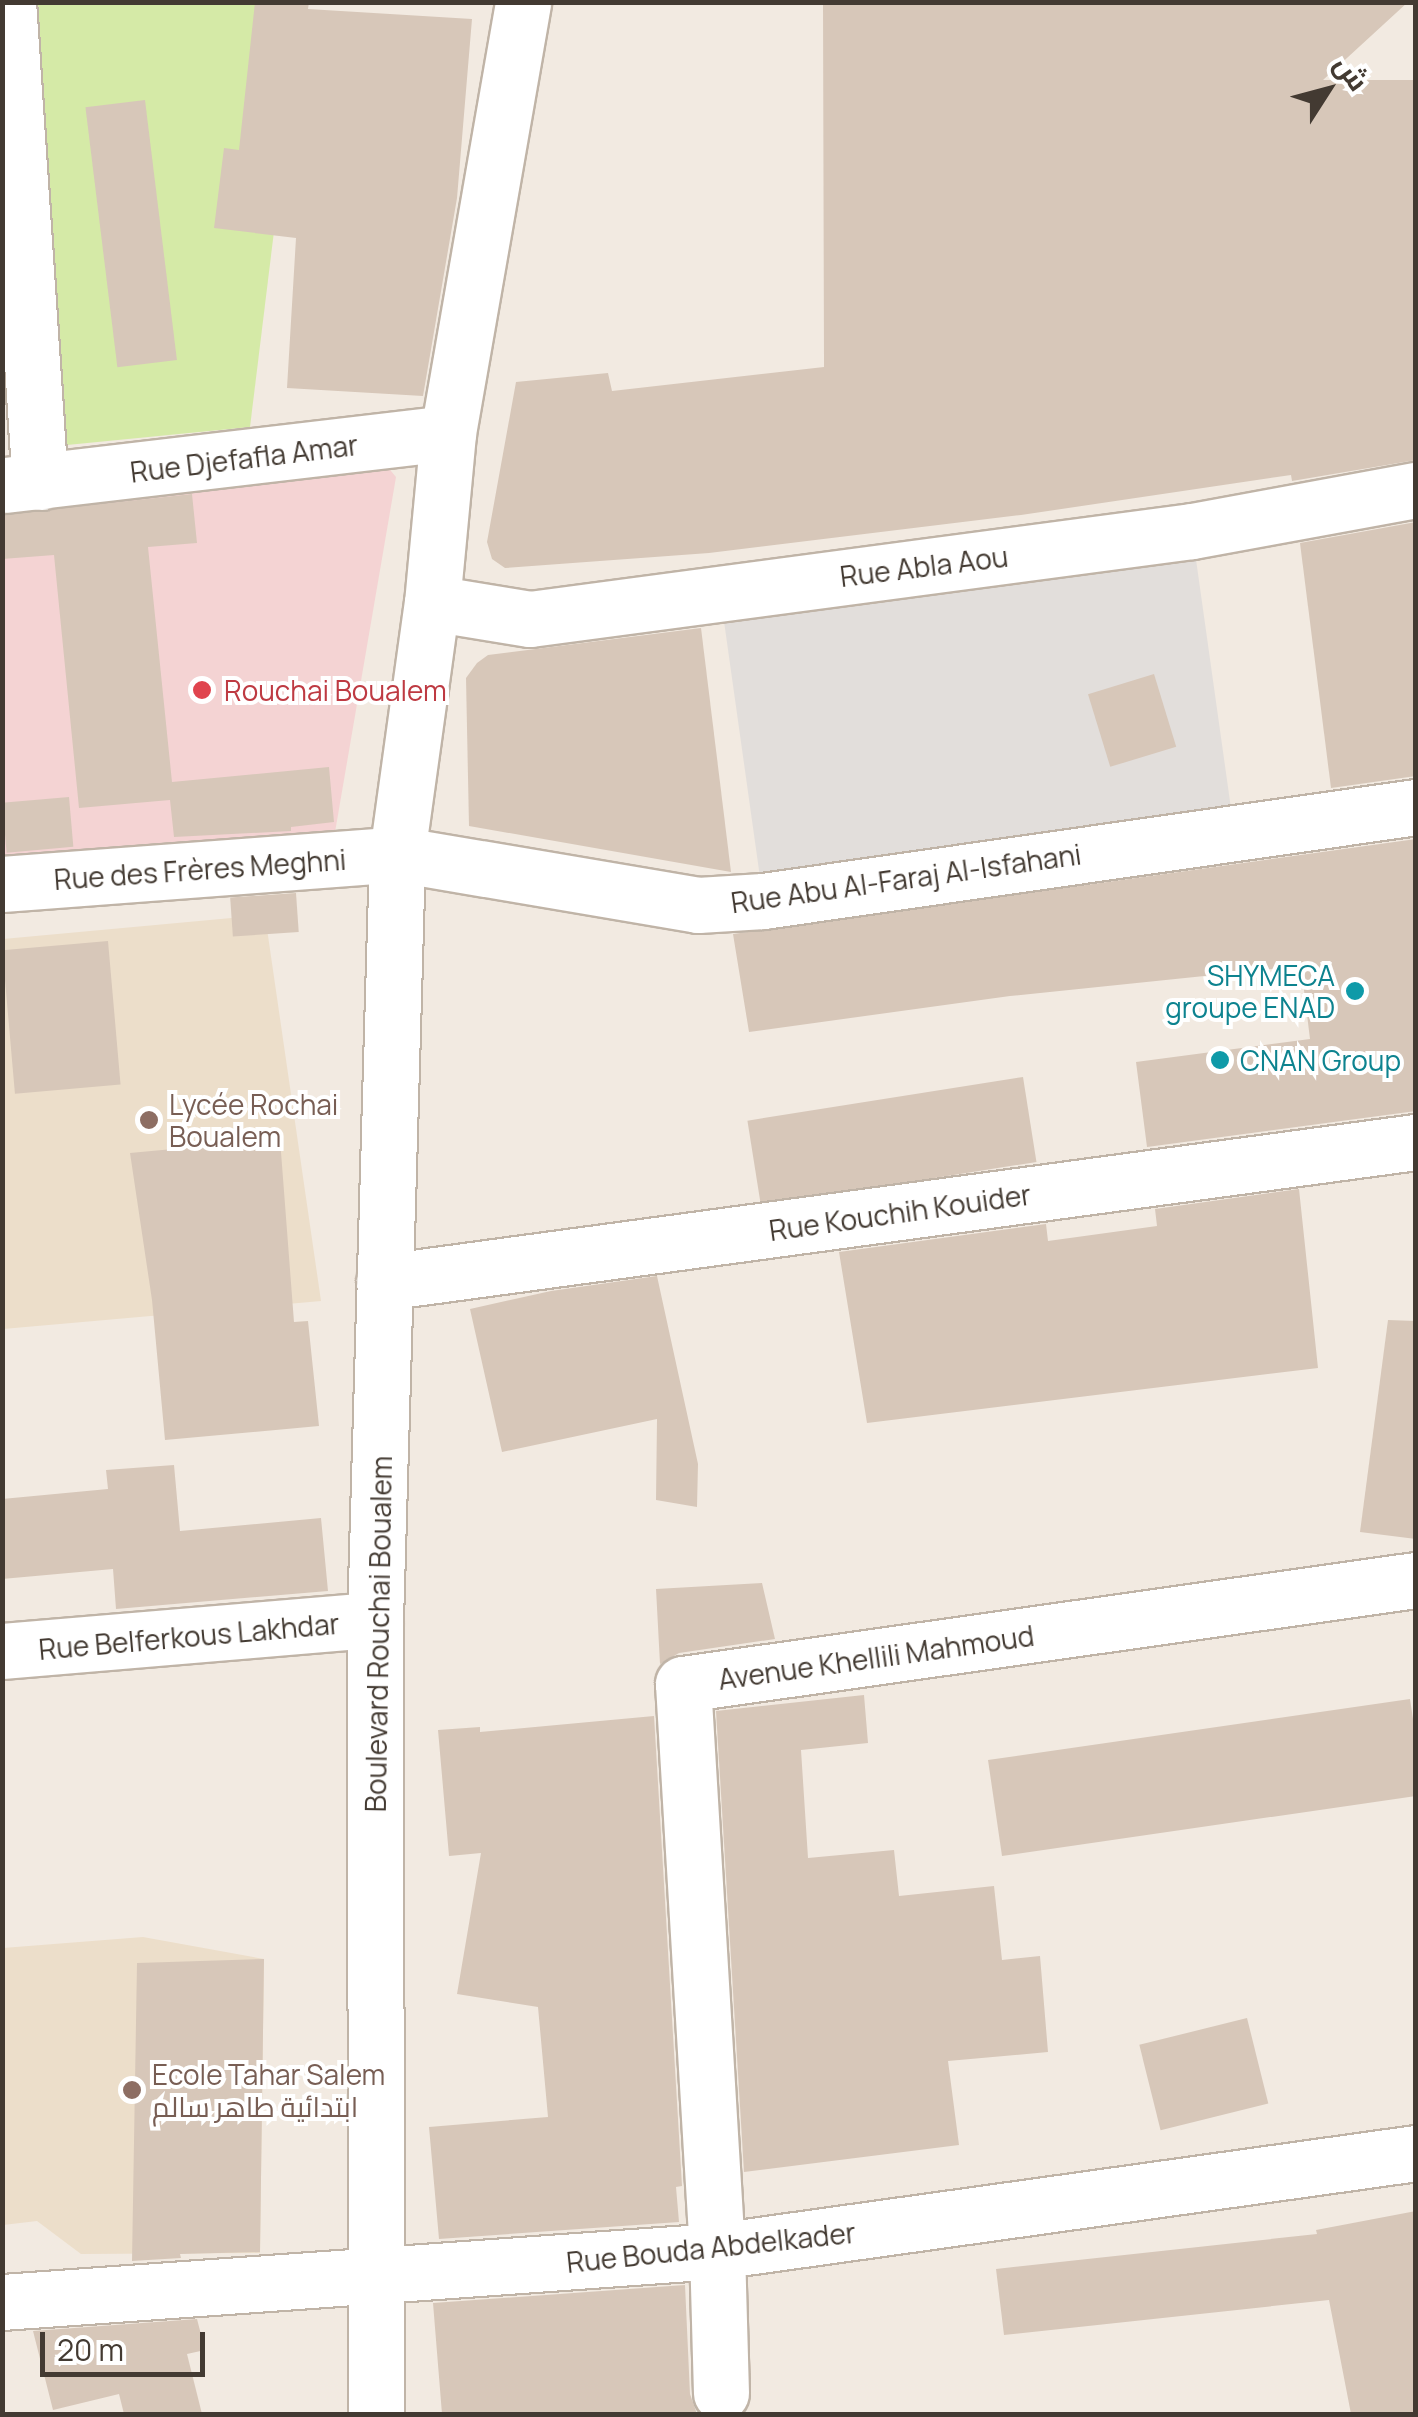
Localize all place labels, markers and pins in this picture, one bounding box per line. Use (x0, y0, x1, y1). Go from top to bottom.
place label: Rouchai Boualem (224, 673, 447, 707)
marker: Rouchai Boualem (189, 677, 215, 703)
place label: SHYMECA groupe ENAD (1165, 958, 1335, 1024)
marker: SHYMECA groupe ENAD (1344, 980, 1366, 1002)
place label: CNAN Group (1240, 1043, 1401, 1077)
marker: CNAN Group (1209, 1049, 1231, 1071)
place label: Lycée Rochai Boualem (169, 1087, 338, 1153)
marker: Lycée Rochai Boualem (138, 1109, 160, 1131)
place label: Ecole Tahar Salem ابتدائية طاهر سالم (152, 2057, 385, 2123)
marker: Ecole Tahar Salem ابتدائية طاهر سالم (121, 2079, 143, 2101)

